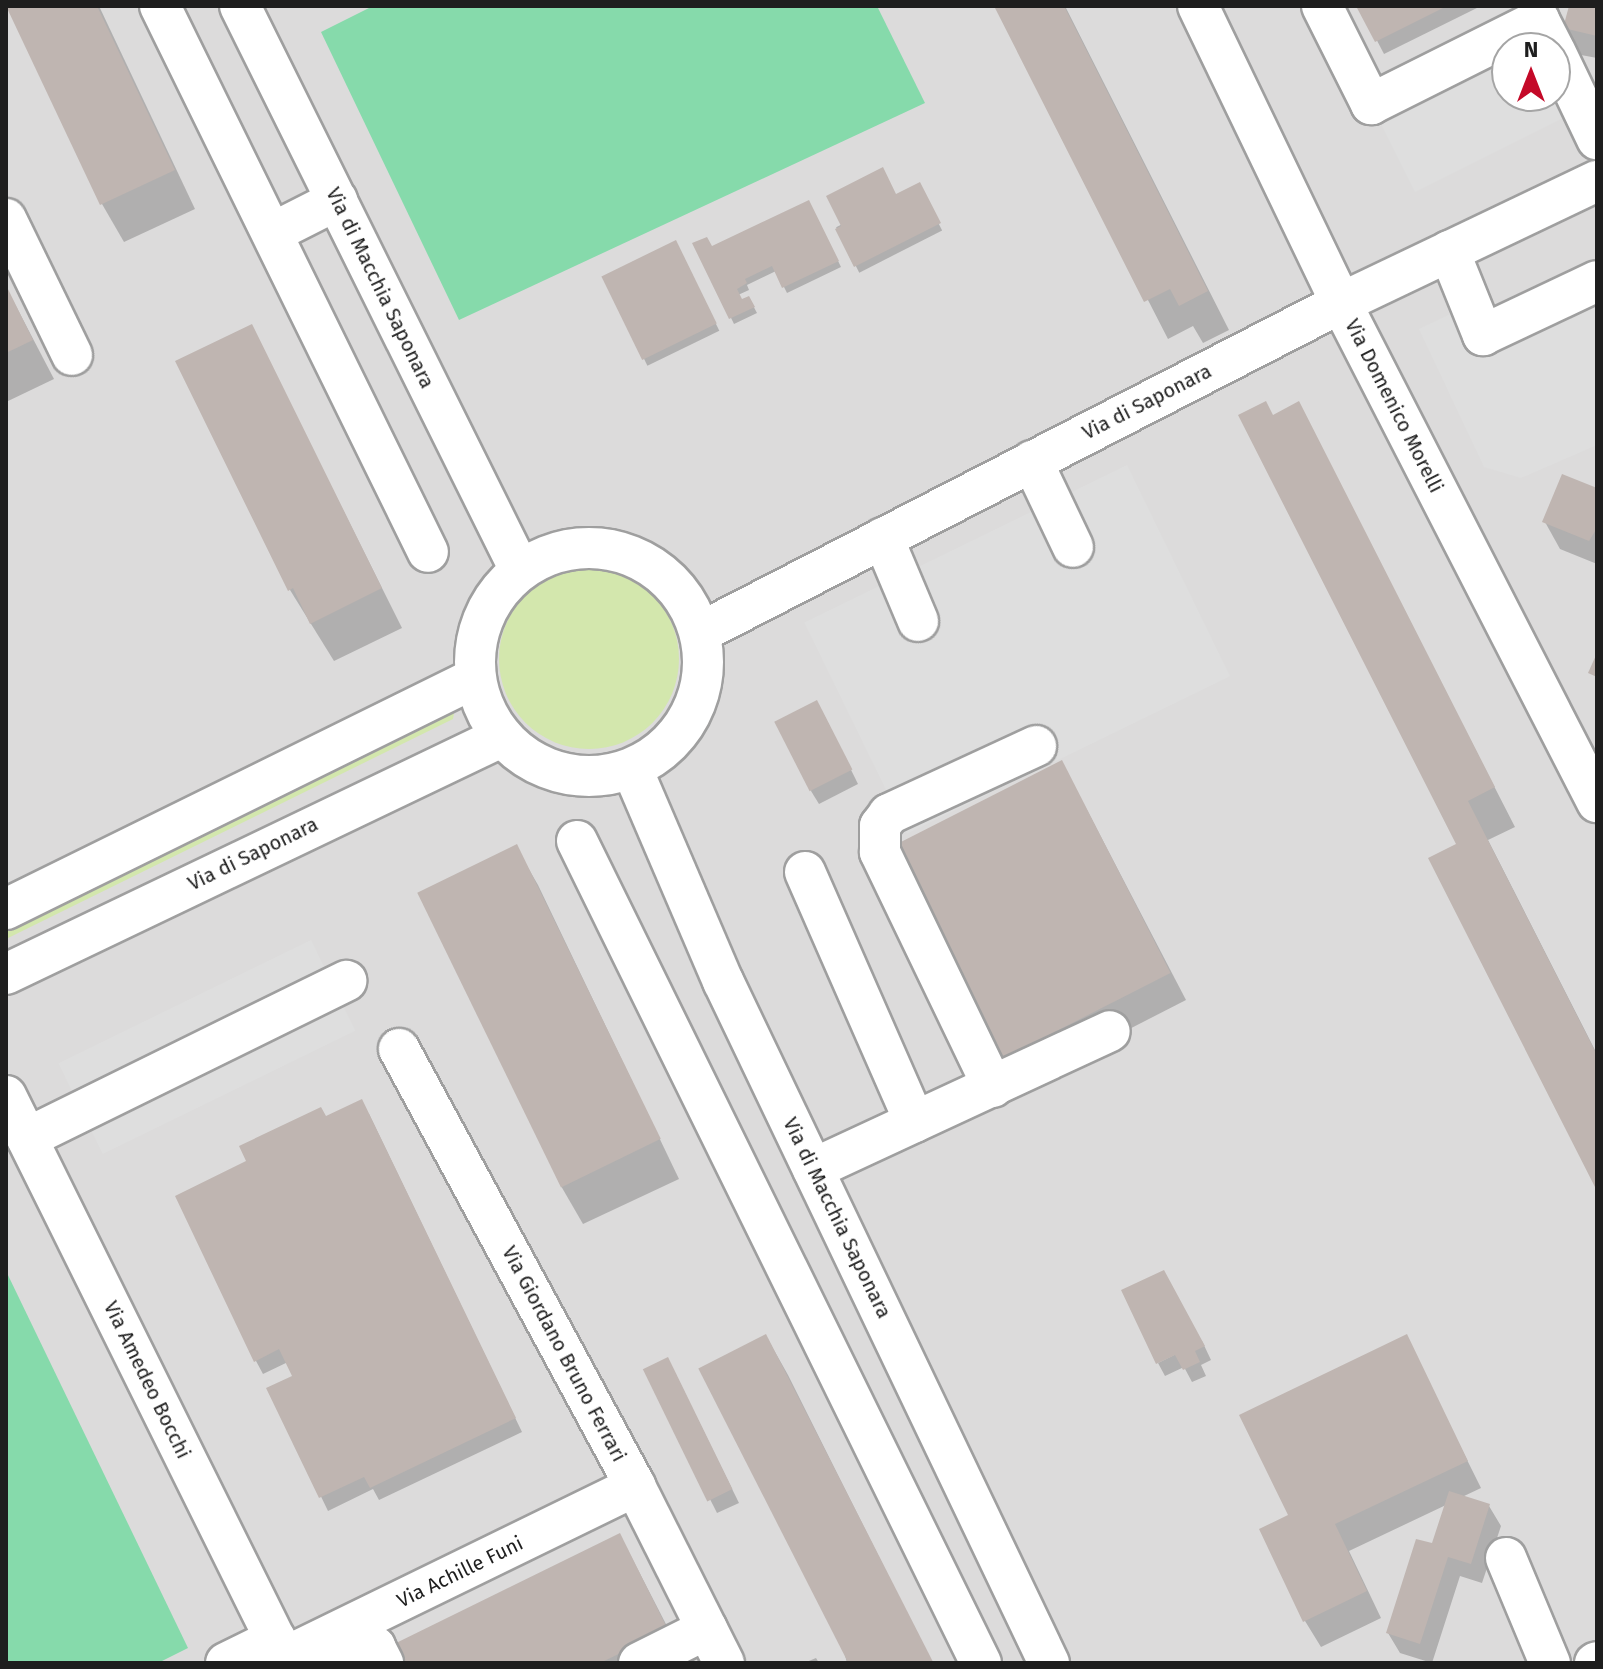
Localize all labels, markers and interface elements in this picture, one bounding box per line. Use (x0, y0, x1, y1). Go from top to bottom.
north arrow (1491, 32, 1571, 112)
text: N (1524, 36, 1538, 63)
street label: Via di Macchia Saponara (321, 184, 439, 392)
street label: Via Domenico Morelli (1340, 315, 1448, 497)
street label: Via di Saponara (1078, 359, 1216, 445)
street label: Via di Saponara (184, 812, 322, 896)
street label: Via di Macchia Saponara (778, 1114, 896, 1322)
street label: Via Giordano Bruno Ferrari (497, 1242, 631, 1466)
street label: Via Amedeo Bocchi (98, 1297, 196, 1463)
street label: Via Achille Funi (393, 1531, 527, 1613)

